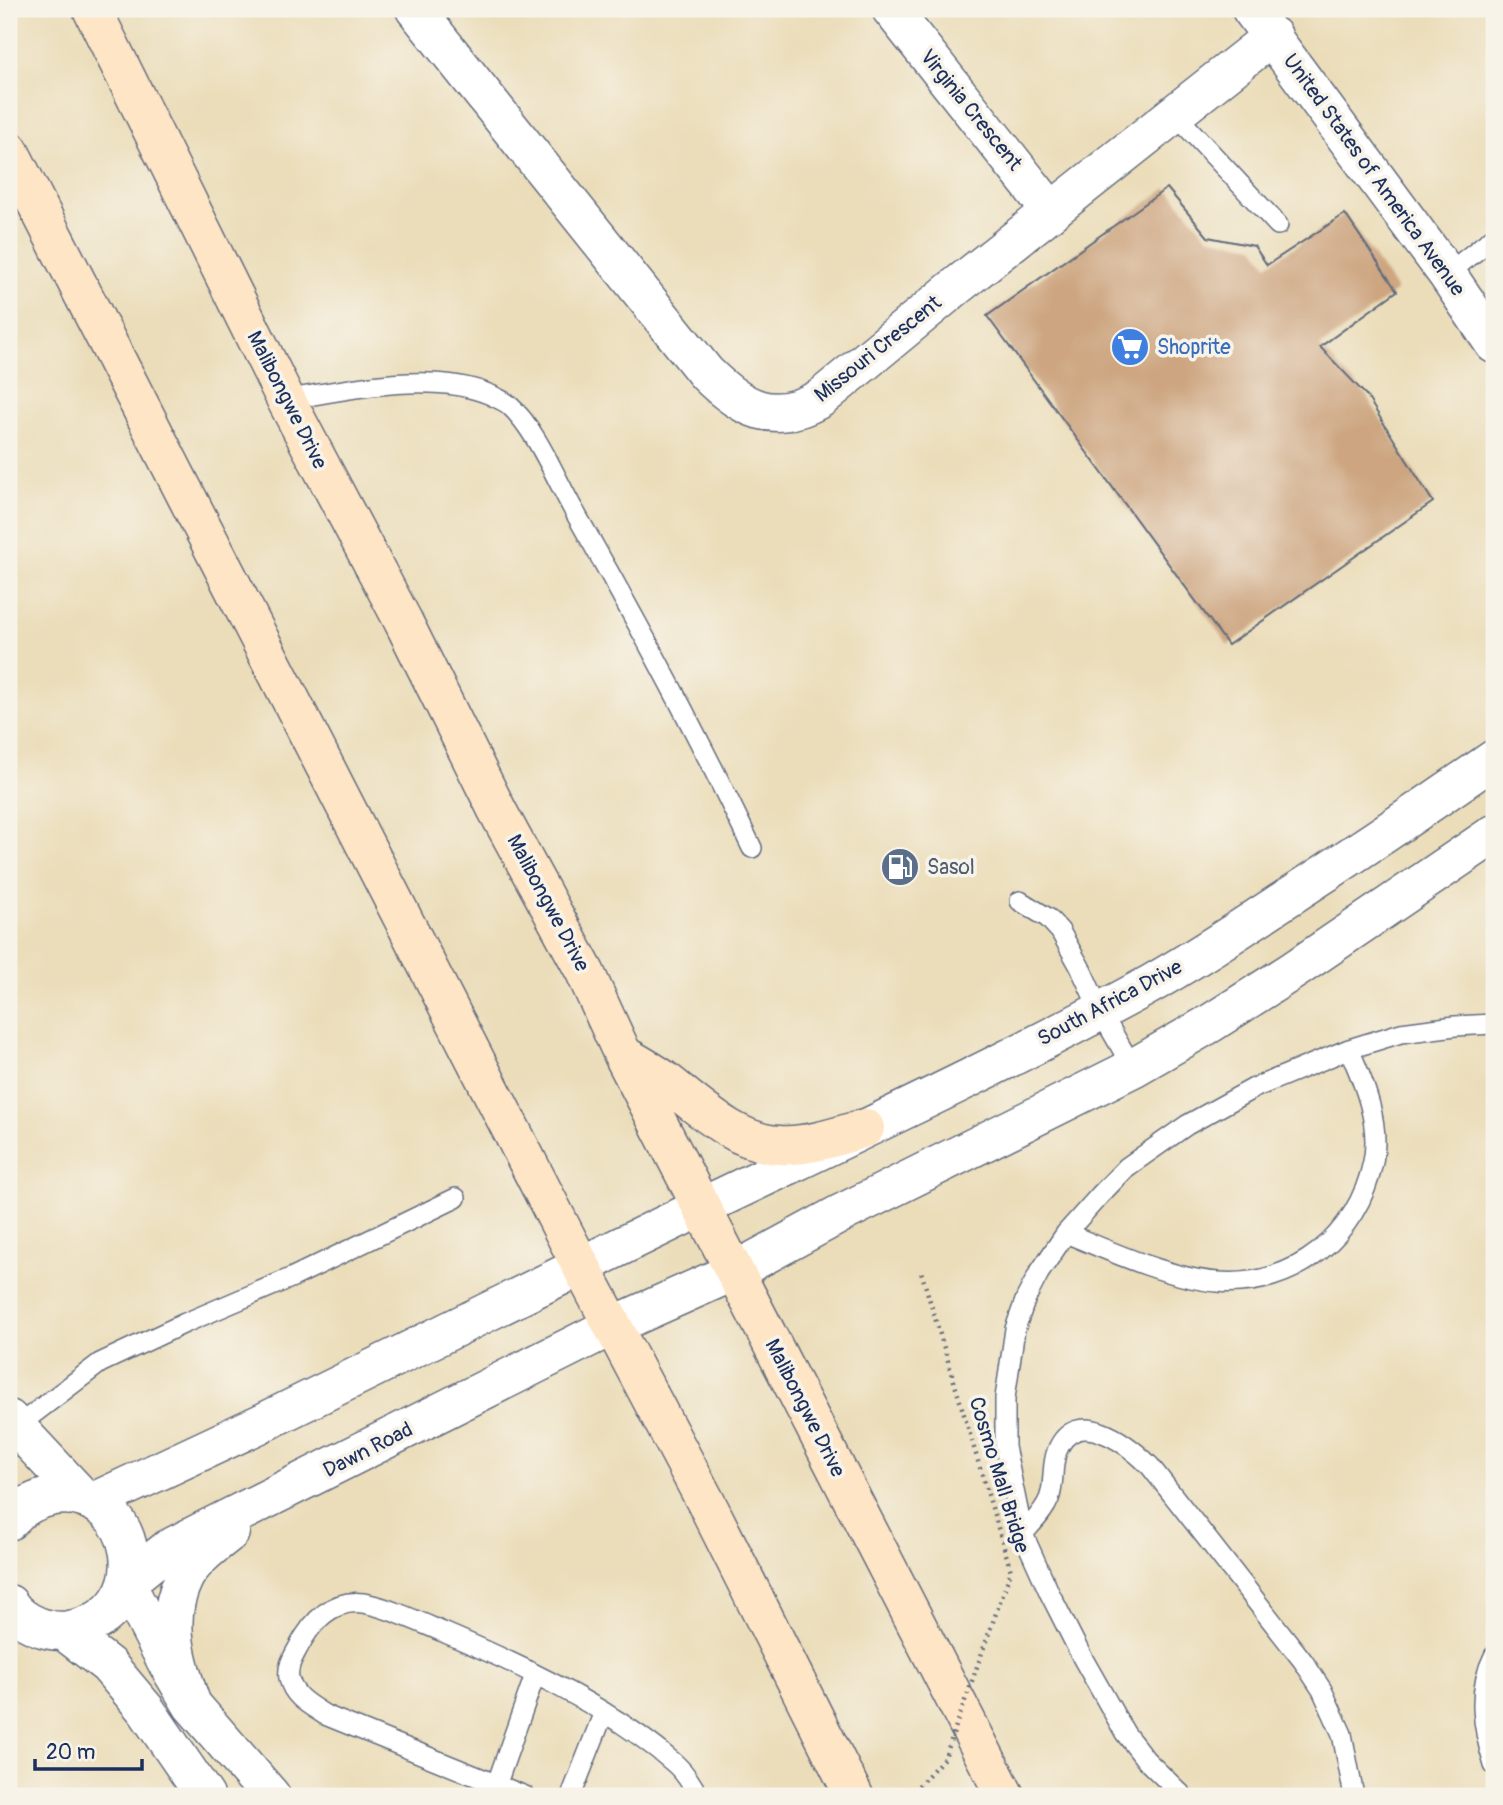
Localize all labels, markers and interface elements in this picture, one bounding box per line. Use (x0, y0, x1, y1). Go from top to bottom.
street label: Virginia Crescent (914, 44, 1029, 177)
street label: United States of America Avenue (1277, 48, 1471, 302)
street label: Missouri Crescent (809, 289, 947, 409)
street label: Malibongwe Drive (241, 326, 334, 474)
supermarket icon: Shoprite (1109, 326, 1151, 368)
place label: Shoprite (1157, 334, 1231, 361)
street label: Malibongwe Drive (501, 830, 596, 977)
fuel station icon: Sasol (879, 846, 921, 888)
place label: Sasol (927, 854, 975, 881)
street label: South Africa Drive (1033, 953, 1188, 1053)
street label: Malibongwe Drive (759, 1334, 852, 1482)
street label: Cosmo Mall Bridge (962, 1394, 1036, 1557)
street label: Dawn Road (319, 1416, 417, 1484)
scale bar (35, 1728, 142, 1772)
text: 20 m (46, 1739, 95, 1766)

